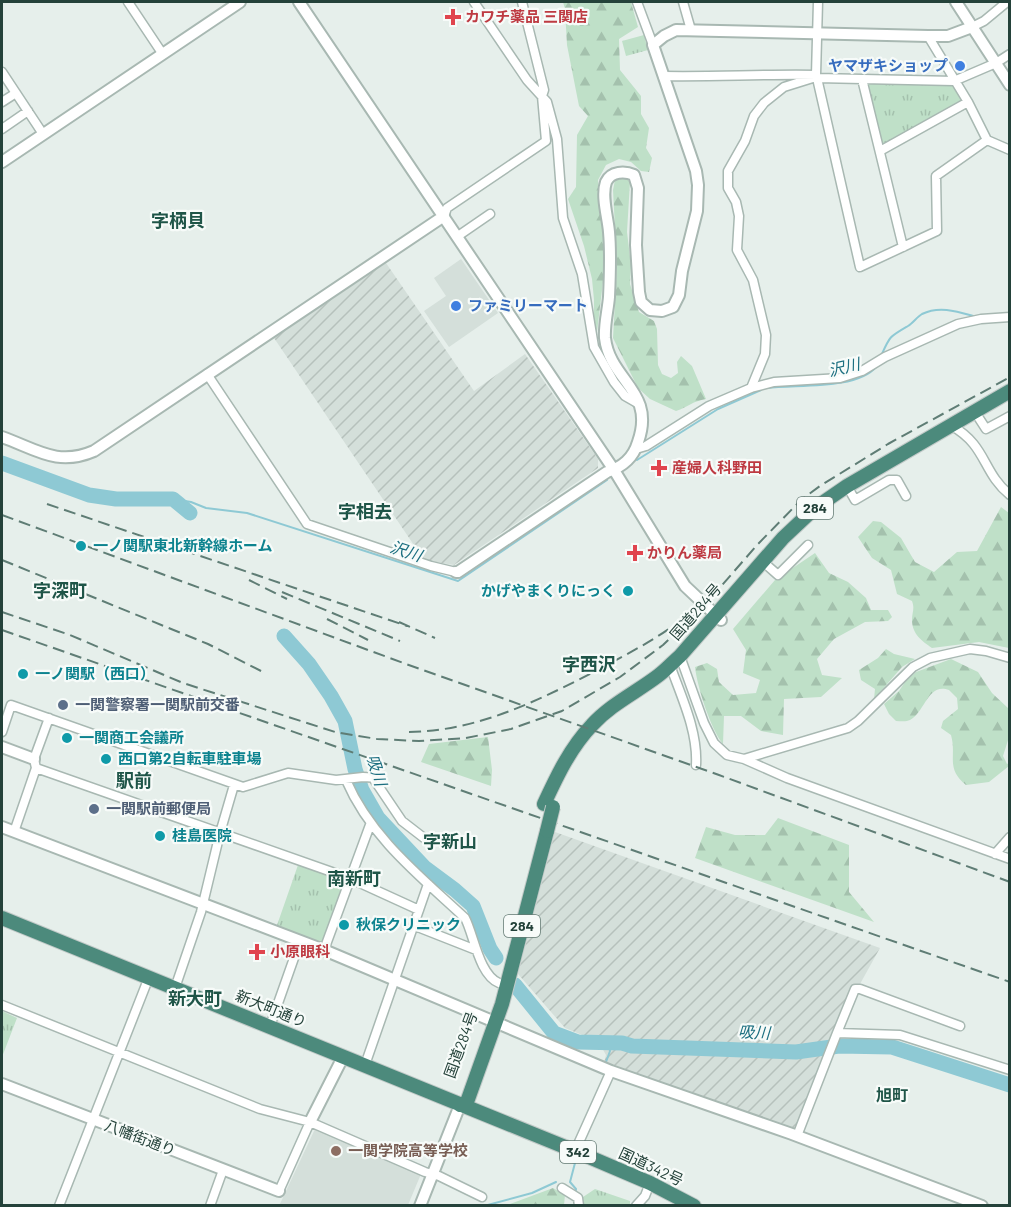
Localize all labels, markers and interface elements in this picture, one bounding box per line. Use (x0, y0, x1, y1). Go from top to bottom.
place label: カワチ薬品 三関店 (465, 7, 588, 25)
marker: カワチ薬品 三関店 (446, 10, 460, 24)
place label: ヤマザキショップ (828, 56, 948, 74)
marker: ヤマザキショップ (953, 59, 967, 73)
district label: 字柄貝 (151, 209, 205, 231)
place label: ファミリーマート (468, 296, 588, 314)
marker: ファミリーマート (449, 299, 463, 313)
water label: 沢川 (826, 353, 864, 379)
place label: 産婦人科野田 (672, 458, 762, 476)
marker: 産婦人科野田 (650, 459, 668, 477)
road number: 284 (797, 497, 833, 519)
district label: 字相去 (338, 500, 392, 522)
place label: 一ノ関駅東北新幹線ホーム (93, 536, 273, 554)
water label: 沢川 (388, 537, 426, 565)
marker: 一ノ関駅東北新幹線ホーム (74, 539, 88, 553)
place label: かりん薬局 (647, 543, 722, 561)
marker: かりん薬局 (628, 546, 642, 560)
district label: 字深町 (33, 579, 87, 601)
street label: 国道284号 (666, 579, 725, 643)
place label: かげやまくりにっく (481, 581, 616, 599)
marker: かげやまくりにっく (621, 584, 635, 598)
district label: 字西沢 (562, 653, 616, 675)
place label: 一ノ関駅（西口） (35, 664, 155, 682)
marker: 一ノ関駅（西口） (16, 667, 30, 681)
place label: 一関警察署一関駅前交番 (75, 695, 240, 713)
marker: 一関警察署一関駅前交番 (56, 698, 70, 712)
place label: 一関商工会議所 (79, 728, 184, 746)
marker: 一関商工会議所 (60, 731, 74, 745)
place label: 西口第2自転車駐車場 (118, 749, 261, 767)
marker: 西口第2自転車駐車場 (99, 752, 113, 766)
water label: 吸川 (364, 752, 392, 790)
district label: 駅前 (116, 769, 152, 791)
place label: 一関駅前郵便局 (106, 799, 211, 817)
marker: 一関駅前郵便局 (87, 802, 101, 816)
place label: 桂島医院 (172, 826, 232, 844)
marker: 桂島医院 (153, 829, 167, 843)
district label: 字新山 (423, 830, 477, 852)
district label: 南新町 (327, 867, 381, 889)
place label: 秋保クリニック (356, 915, 461, 933)
road number: 284 (504, 915, 540, 937)
marker: 秋保クリニック (337, 918, 351, 932)
place label: 小原眼科 (270, 942, 330, 960)
marker: 小原眼科 (248, 943, 266, 961)
street label: 新大町通り (233, 986, 310, 1030)
district label: 新大町 (168, 987, 222, 1009)
street label: 国道284号 (440, 1009, 480, 1080)
water label: 吸川 (738, 1021, 772, 1042)
district label: 旭町 (876, 1085, 908, 1104)
street label: 八幡街通り (102, 1115, 179, 1159)
place label: 一関学院高等学校 (348, 1141, 468, 1159)
road number: 342 (560, 1141, 596, 1163)
street label: 国道342号 (616, 1143, 687, 1189)
marker: 一関学院高等学校 (329, 1144, 343, 1158)

